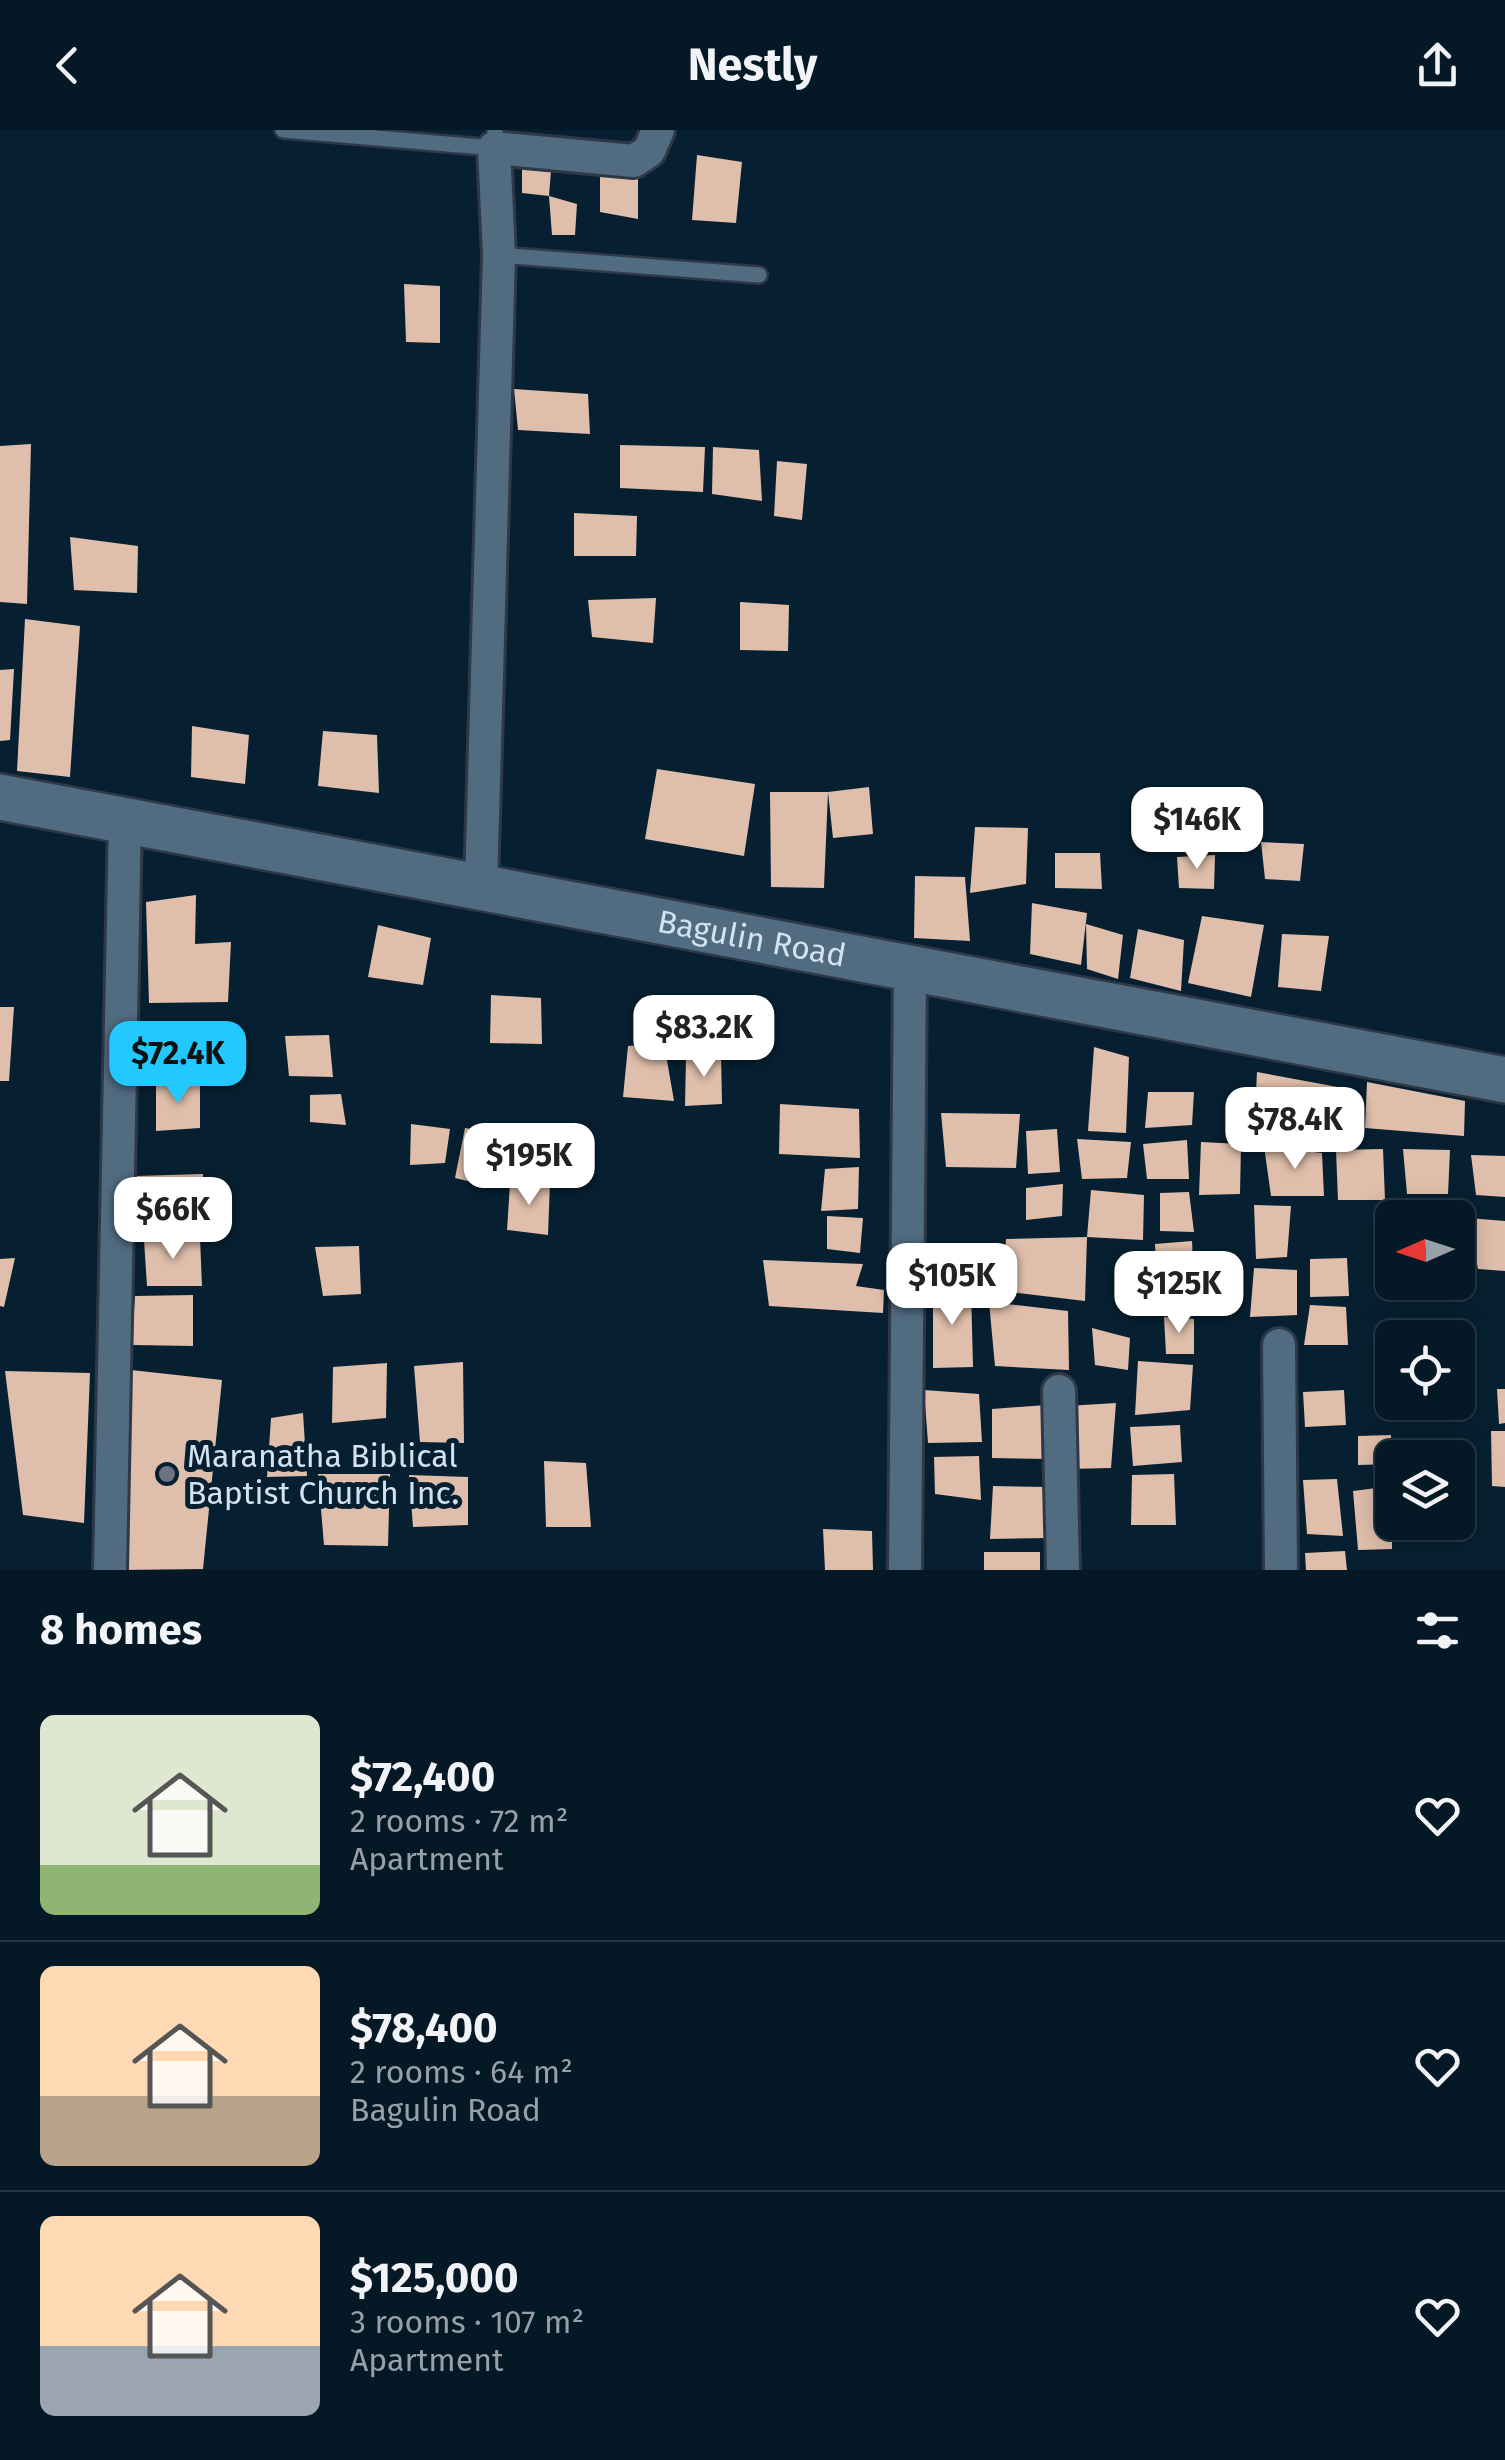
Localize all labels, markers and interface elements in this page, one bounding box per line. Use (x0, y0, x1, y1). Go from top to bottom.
icon: back (40, 38, 95, 93)
text: Nestly (688, 38, 817, 92)
icon: share (1410, 38, 1465, 93)
pin: $146K (1127, 787, 1267, 872)
text: $146K (1153, 800, 1241, 838)
street label: Bagulin Road (654, 902, 849, 975)
pin: $83.2K (623, 995, 785, 1080)
text: $83.2K (655, 1008, 753, 1046)
pin: $72.4K (97, 1021, 259, 1106)
text: $72.4K (131, 1034, 225, 1072)
pin: $78.4K (1214, 1087, 1376, 1172)
text: $78.4K (1247, 1100, 1343, 1138)
pin: $195K (459, 1123, 599, 1208)
text: $195K (486, 1136, 572, 1174)
pin: $66K (114, 1177, 232, 1262)
text: $66K (136, 1190, 210, 1228)
north arrow (1375, 1200, 1475, 1300)
map controls (1375, 1200, 1475, 1540)
pin: $105K (882, 1243, 1022, 1328)
pin: $125K (1109, 1251, 1249, 1336)
text: $105K (908, 1256, 996, 1294)
text: $125K (1136, 1264, 1222, 1302)
button: locate (1375, 1320, 1475, 1420)
place label: Maranatha Biblical Baptist Church Inc. (187, 1437, 459, 1512)
button: layers (1375, 1440, 1475, 1540)
marker: Maranatha Biblical Baptist Church Inc. (156, 1463, 178, 1485)
icon: filters (1410, 1603, 1465, 1658)
text: 8 homes (40, 1605, 202, 1655)
text: $72,400 (350, 1752, 495, 1802)
icon: home (120, 1755, 240, 1875)
icon: heart (1410, 1788, 1465, 1843)
text: 2 rooms · 72 m² (350, 1802, 568, 1840)
text: Apartment (350, 1840, 504, 1878)
text: $78,400 (350, 2003, 498, 2053)
icon: home (120, 2006, 240, 2126)
icon: heart (1410, 2039, 1465, 2094)
text: 2 rooms · 64 m² (350, 2053, 573, 2091)
text: Bagulin Road (350, 2091, 541, 2129)
text: $125,000 (350, 2253, 518, 2303)
icon: home (120, 2256, 240, 2376)
icon: heart (1410, 2289, 1465, 2344)
text: 3 rooms · 107 m² (350, 2303, 584, 2341)
text: Apartment (350, 2341, 504, 2379)

